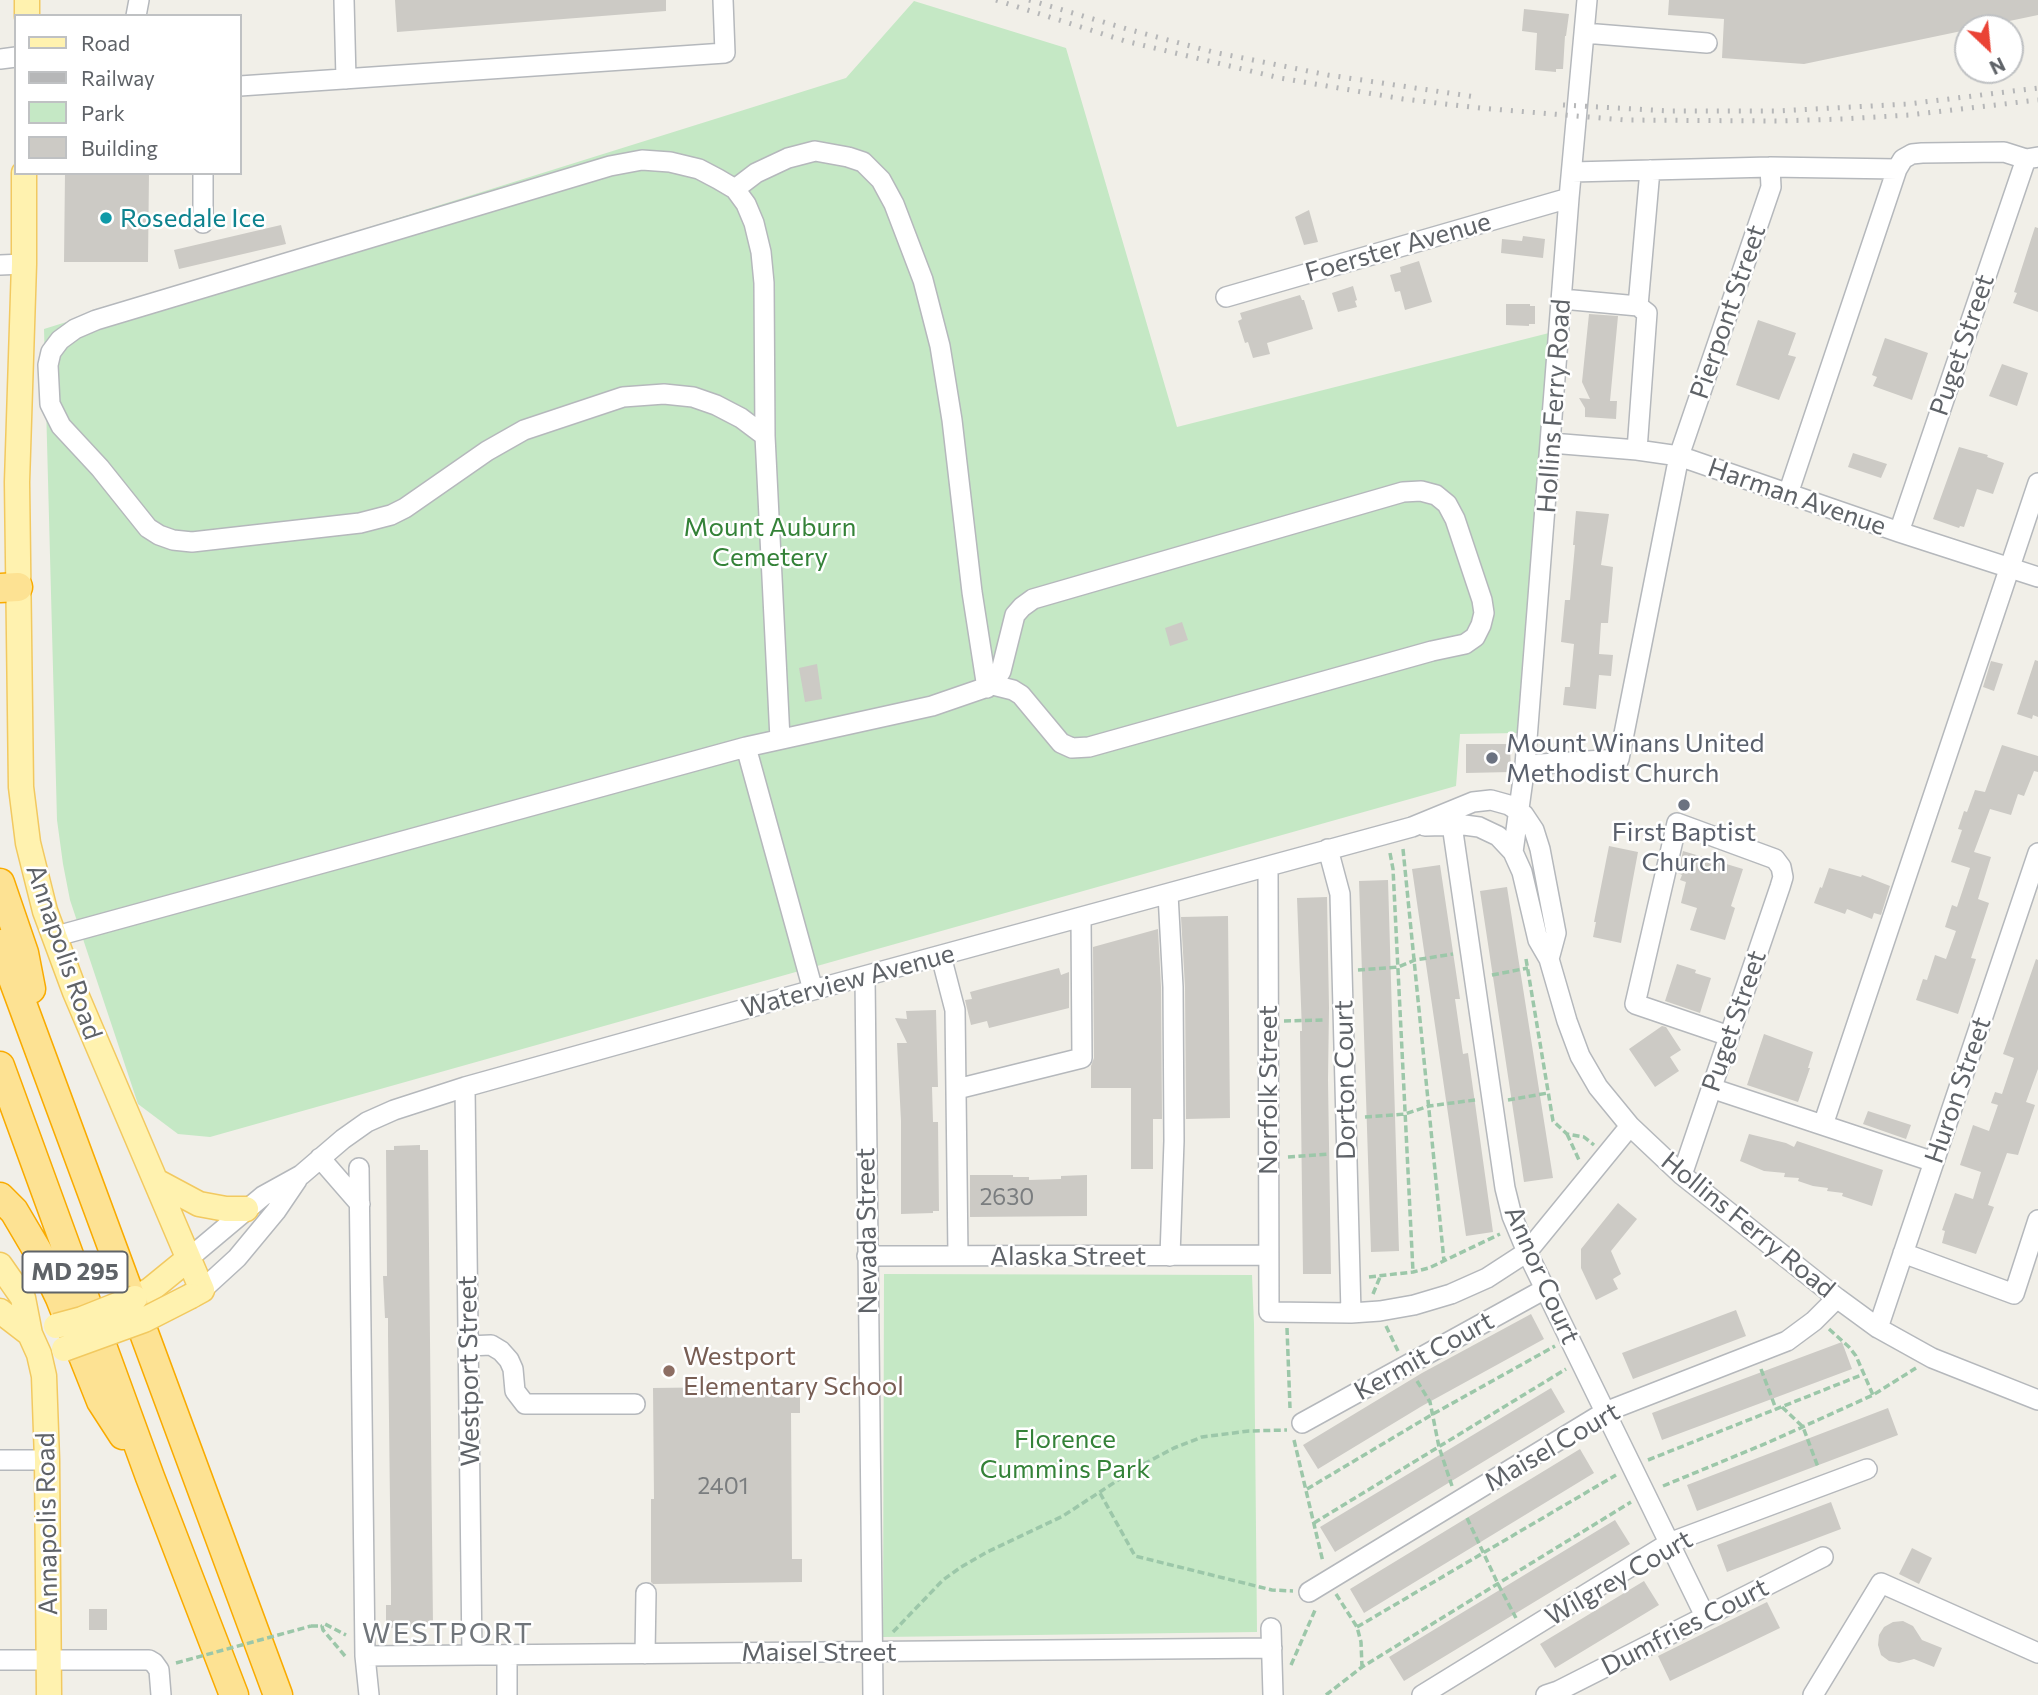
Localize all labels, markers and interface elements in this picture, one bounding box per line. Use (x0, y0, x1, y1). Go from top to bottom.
legend (14, 14, 242, 175)
north arrow (1954, 14, 2024, 84)
text: Road (81, 30, 130, 55)
text: N (1986, 53, 2009, 80)
text: Railway (81, 65, 155, 90)
text: Park (81, 100, 125, 125)
text: Building (81, 135, 158, 160)
place label: Rosedale Ice (120, 202, 265, 234)
street label: Foerster Avenue (1302, 206, 1494, 288)
marker: Rosedale Ice (98, 210, 114, 226)
street label: Pierpont Street (1684, 221, 1772, 403)
street label: Puget Street (1923, 270, 2001, 420)
street label: Hollins Ferry Road (1531, 298, 1577, 514)
street label: Harman Avenue (1704, 452, 1890, 542)
park label: Mount Auburn Cemetery (684, 511, 856, 572)
place label: Mount Winans United Methodist Church (1506, 727, 1765, 788)
marker: Mount Winans United Methodist Church (1484, 750, 1500, 766)
marker: First Baptist Church (1676, 797, 1692, 813)
place label: First Baptist Church (1612, 816, 1756, 878)
street label: Annapolis Road (19, 860, 109, 1044)
street label: Waterview Avenue (738, 938, 958, 1024)
street label: Puget Street (1695, 946, 1773, 1096)
street label: Dorton Court (1328, 1000, 1362, 1160)
street label: Norfolk Street (1252, 1005, 1284, 1175)
street label: Huron Street (1918, 1013, 1998, 1167)
street label: Hollins Ferry Road (1655, 1145, 1841, 1305)
street label: Nevada Street (850, 1147, 884, 1315)
house number: 2630 (980, 1183, 1034, 1211)
street label: Annor Court (1498, 1201, 1586, 1349)
street label: Alaska Street (990, 1240, 1146, 1272)
road number: MD 295 (22, 1252, 128, 1292)
street label: Westport Street (452, 1275, 486, 1467)
street label: Kermit Court (1349, 1305, 1499, 1407)
place label: Westport Elementary School (683, 1340, 904, 1402)
marker: Westport Elementary School (661, 1363, 677, 1379)
street label: Maisel Court (1479, 1396, 1625, 1498)
park label: Florence Cummins Park (980, 1423, 1150, 1484)
street label: Annapolis Road (30, 1432, 64, 1616)
house number: 2401 (698, 1472, 748, 1500)
street label: Wilgrey Court (1540, 1523, 1698, 1633)
street label: Dumfries Court (1596, 1572, 1774, 1682)
district label: WESTPORT (363, 1617, 533, 1651)
street label: Maisel Street (741, 1636, 897, 1668)

